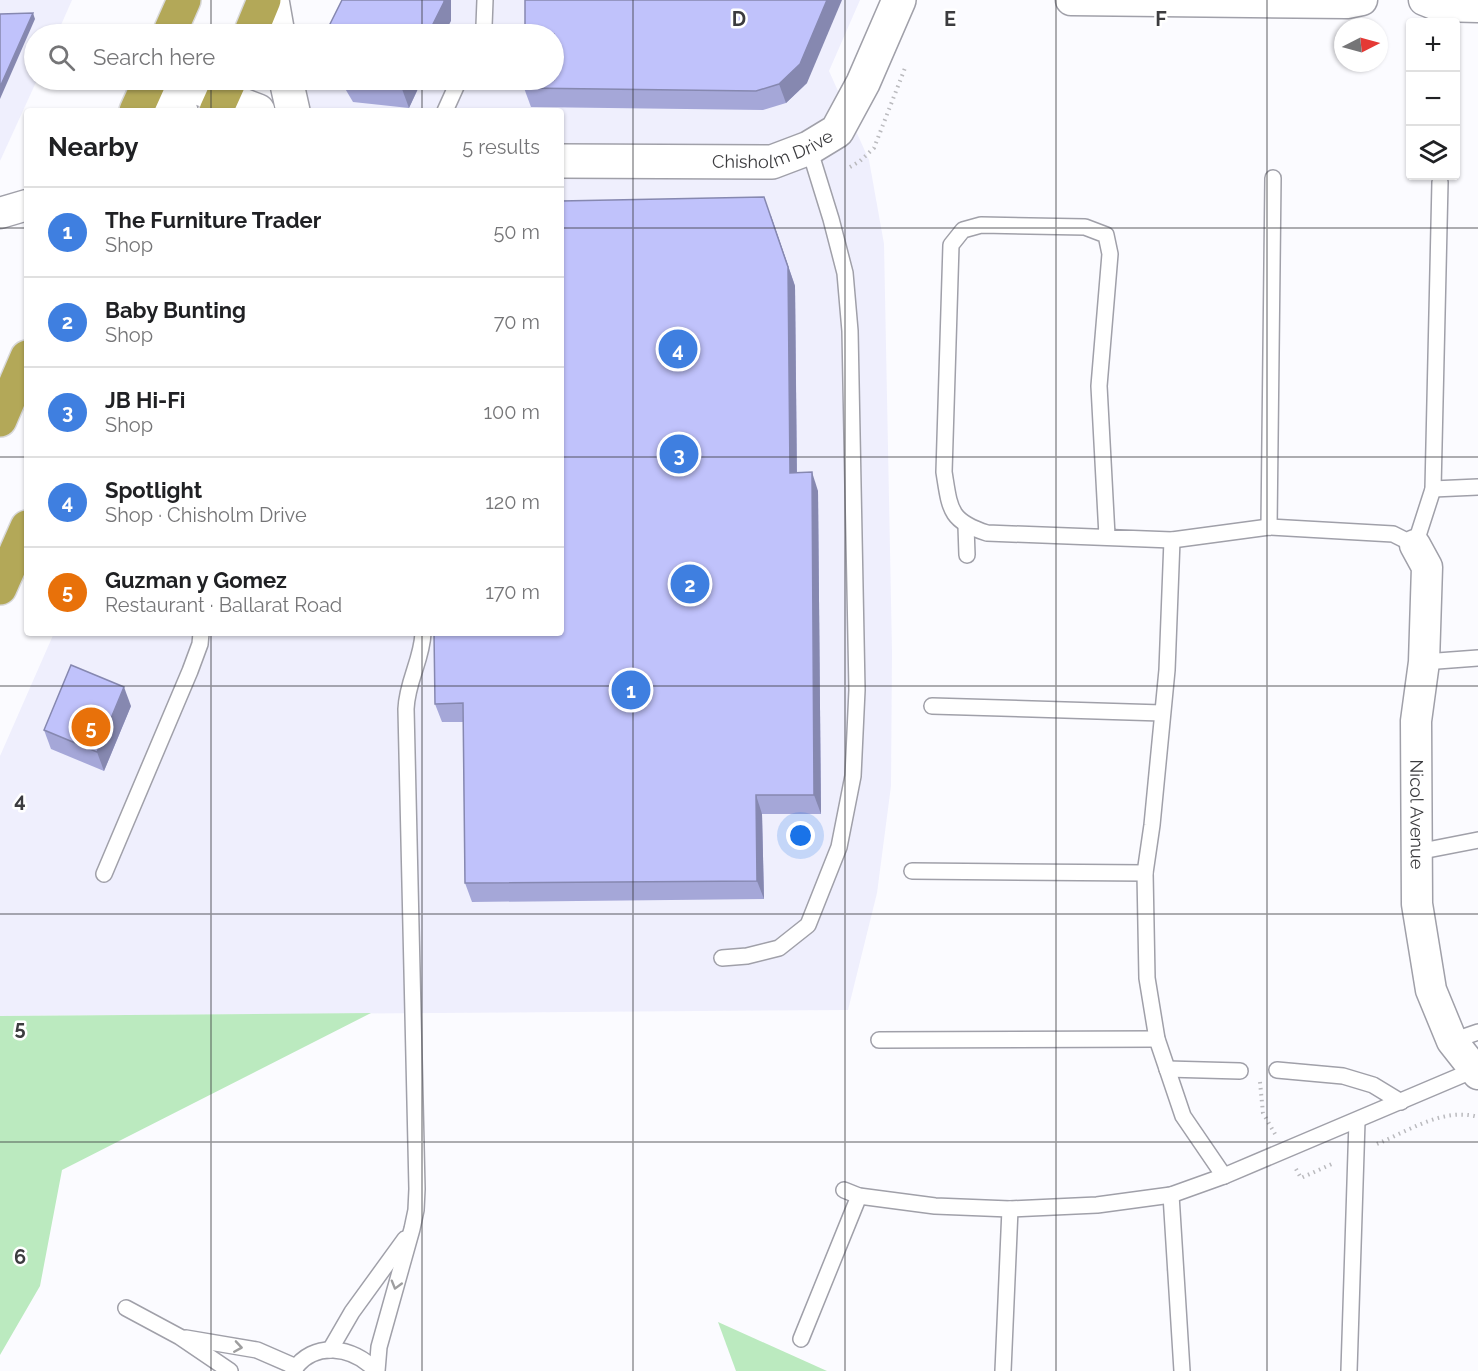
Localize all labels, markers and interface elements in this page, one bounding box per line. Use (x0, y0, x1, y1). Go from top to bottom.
text: D (732, 7, 746, 31)
text: E (944, 7, 956, 31)
text: F (1155, 7, 1167, 31)
north arrow (1334, 18, 1388, 72)
map controls (1406, 18, 1460, 180)
button: + (1406, 18, 1460, 72)
search box (24, 24, 564, 90)
icon: search (45, 41, 78, 74)
text: Search here (93, 44, 215, 70)
button: − (1406, 72, 1460, 126)
street label: Chisholm Drive (712, 125, 837, 172)
button: layers (1406, 126, 1460, 180)
text: Nearby (48, 132, 138, 162)
text: 5 results (462, 135, 540, 159)
text: The Furniture Trader (105, 207, 321, 233)
text: 1 (63, 220, 72, 244)
text: 50 m (493, 220, 540, 244)
text: Shop (105, 233, 153, 257)
text: Baby Bunting (105, 297, 246, 323)
text: 2 (62, 310, 73, 334)
text: 70 m (494, 310, 540, 334)
text: Shop (105, 323, 153, 347)
pin: 4 (658, 326, 698, 372)
text: JB Hi-Fi (105, 387, 185, 413)
text: 3 (62, 400, 73, 424)
text: 100 m (483, 400, 540, 424)
text: Shop (105, 413, 153, 437)
pin: 3 (660, 432, 698, 476)
text: Spotlight (105, 477, 202, 503)
text: 4 (62, 490, 73, 514)
text: 120 m (485, 490, 540, 514)
text: Shop · Chisholm Drive (105, 503, 307, 527)
pin: 2 (670, 562, 710, 606)
text: Guzman y Gomez (105, 567, 287, 593)
text: 5 (62, 580, 73, 604)
text: 170 m (485, 580, 540, 604)
text: Restaurant · Ballarat Road (105, 593, 342, 617)
pin: 1 (612, 668, 650, 712)
pin: 5 (72, 704, 110, 750)
street label: Nicol Avenue (1406, 759, 1428, 870)
text: 4 (14, 788, 26, 812)
your location (786, 821, 815, 850)
text: 5 (14, 1016, 26, 1040)
text: 6 (14, 1245, 26, 1269)
one-way arrow (391, 1279, 403, 1290)
one-way arrow (233, 1340, 243, 1353)

